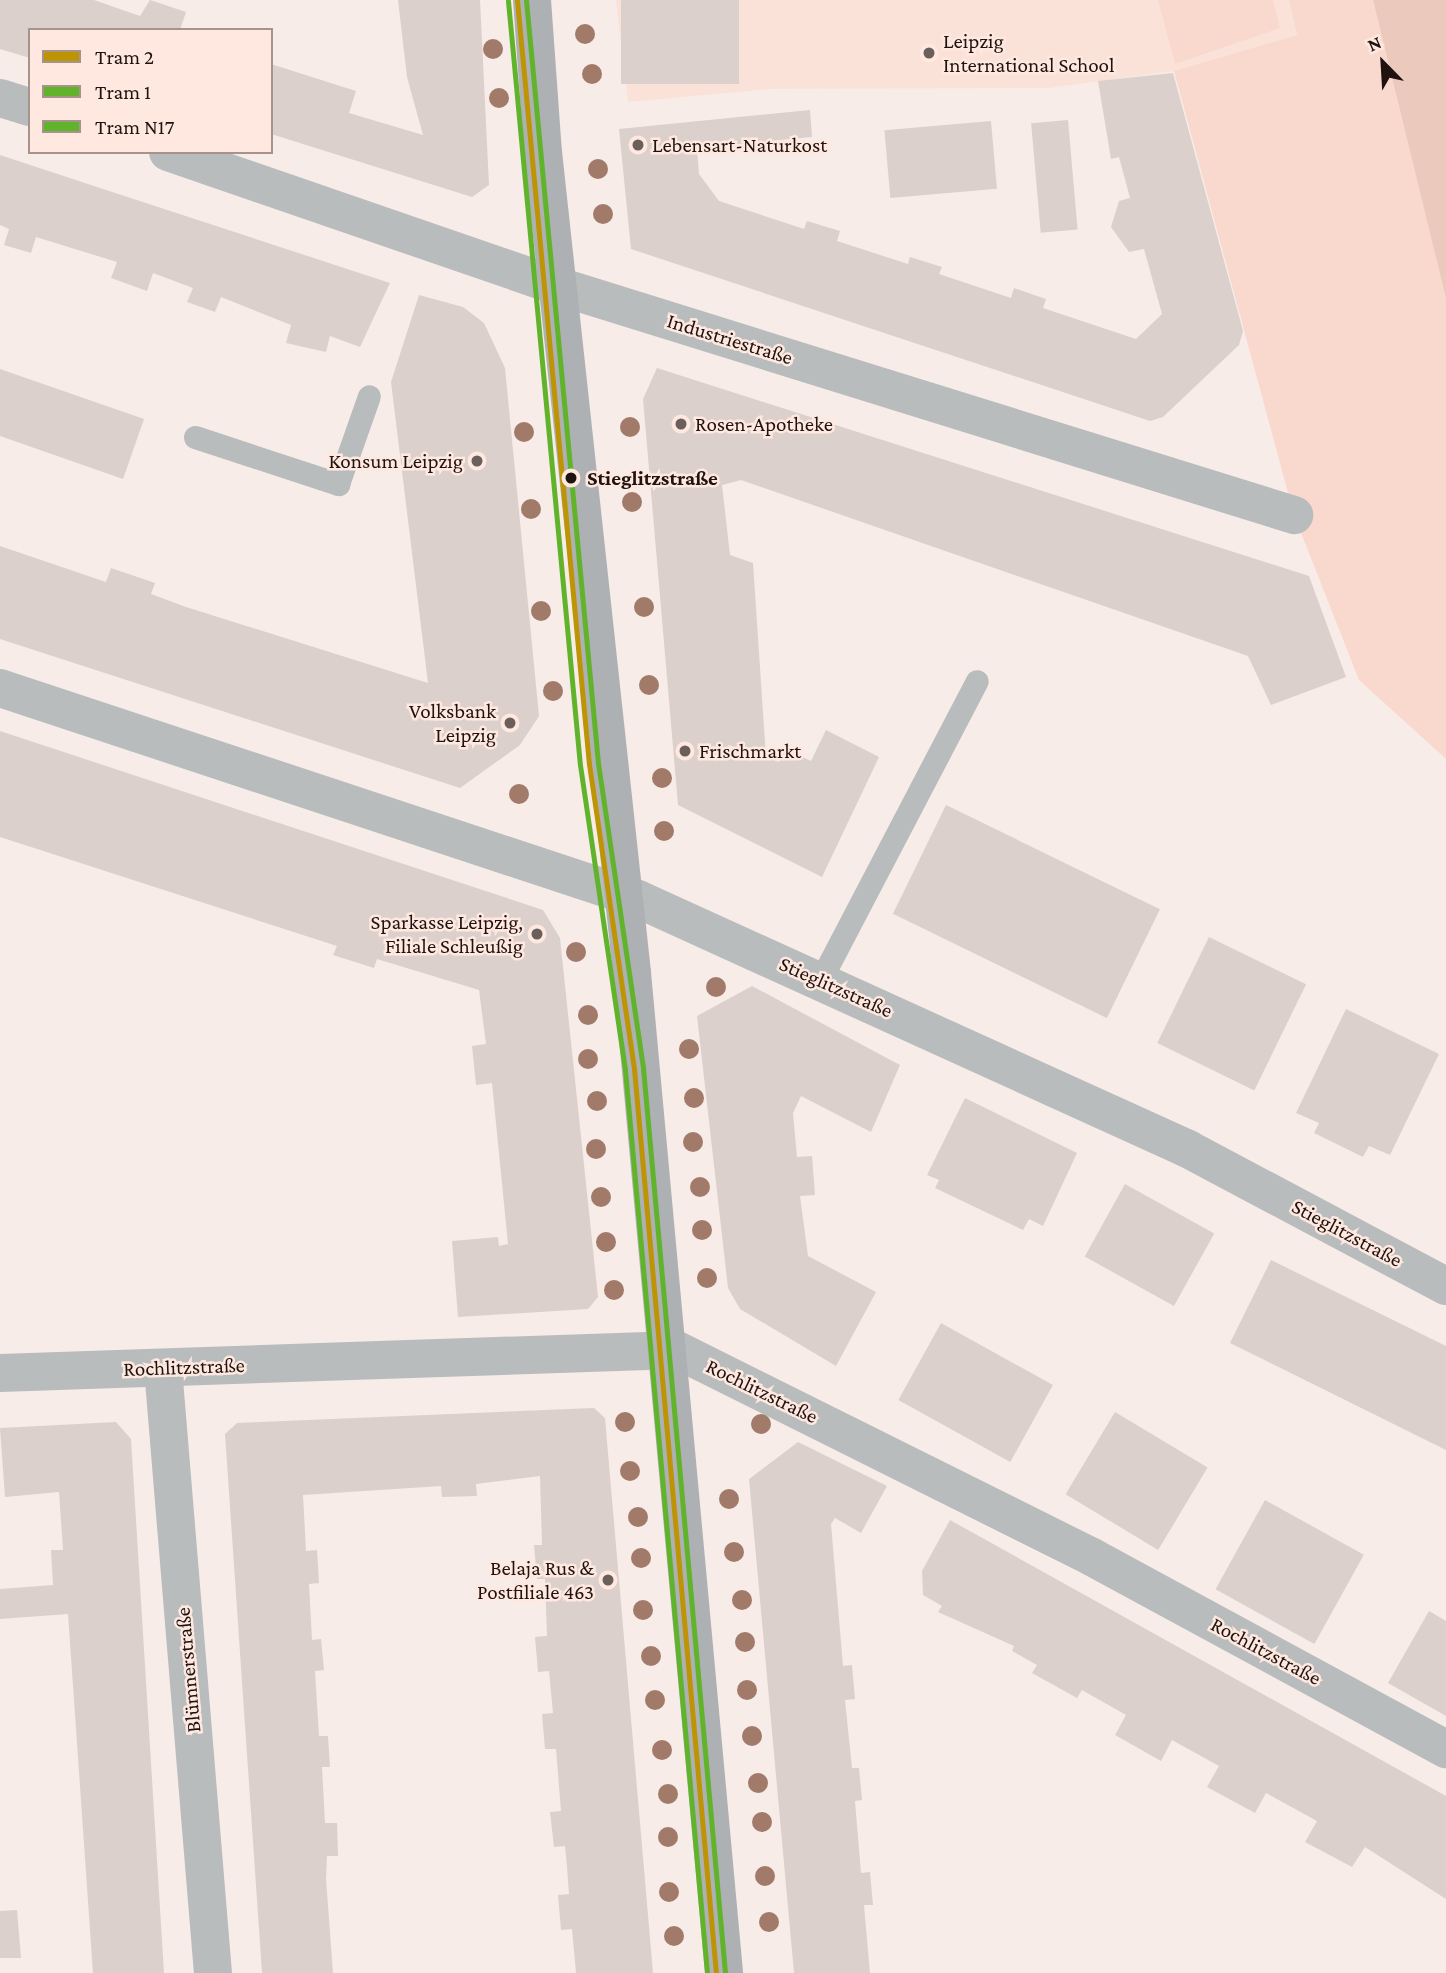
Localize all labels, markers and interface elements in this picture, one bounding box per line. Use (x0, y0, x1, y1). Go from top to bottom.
legend (28, 28, 273, 154)
place label: Leipzig International School (943, 28, 1115, 78)
north arrow (1348, 28, 1418, 98)
text: N (1364, 31, 1384, 56)
text: Tram 2 (95, 45, 154, 69)
marker: Leipzig International School (921, 45, 937, 61)
text: Tram 1 (95, 80, 151, 104)
text: Tram N17 (95, 115, 175, 139)
place label: Lebensart-Naturkost (652, 132, 827, 158)
marker: Lebensart-Naturkost (630, 137, 646, 153)
street label: Industriestraße (664, 308, 796, 370)
place label: Rosen-Apotheke (695, 411, 833, 437)
marker: Rosen-Apotheke (673, 416, 689, 432)
place label: Konsum Leipzig (329, 448, 463, 474)
marker: Konsum Leipzig (469, 453, 485, 469)
place label: Stieglitzstraße (587, 465, 718, 491)
marker: Stieglitzstraße (561, 468, 581, 488)
place label: Volksbank Leipzig (409, 698, 496, 748)
marker: Volksbank Leipzig (502, 715, 518, 731)
place label: Frischmarkt (699, 738, 801, 764)
marker: Frischmarkt (677, 743, 693, 759)
place label: Sparkasse Leipzig, Filiale Schleußig (371, 909, 523, 959)
marker: Sparkasse Leipzig, Filiale Schleußig (529, 926, 545, 942)
street label: Stieglitzstraße (775, 951, 897, 1023)
street label: Stieglitzstraße (1288, 1193, 1406, 1273)
street label: Rochlitzstraße (123, 1352, 245, 1382)
street label: Rochlitzstraße (702, 1353, 822, 1429)
place label: Belaja Rus & Postfiliale 463 (477, 1555, 594, 1605)
marker: Belaja Rus & Postfiliale 463 (600, 1572, 616, 1588)
street label: Blümnerstraße (170, 1606, 206, 1734)
street label: Rochlitzstraße (1207, 1611, 1325, 1691)

